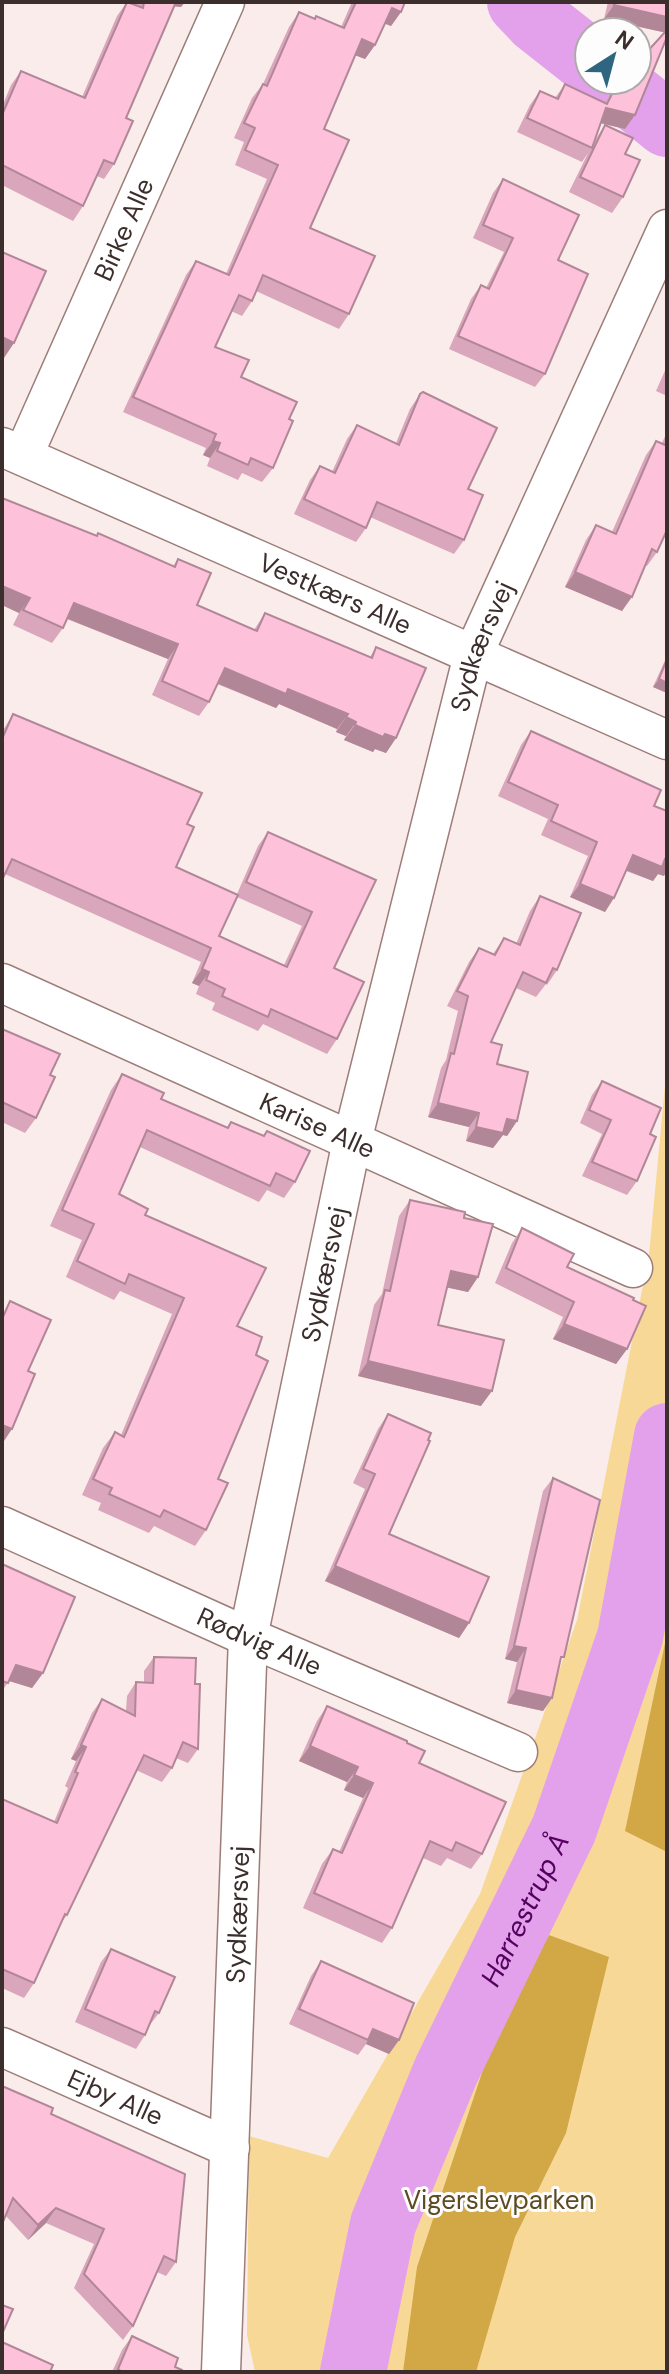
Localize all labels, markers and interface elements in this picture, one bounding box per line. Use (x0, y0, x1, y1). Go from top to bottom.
north arrow (573, 16, 653, 96)
text: N (609, 24, 639, 57)
street label: Birke Alle (86, 173, 162, 286)
street label: Vestkærs Alle (254, 545, 417, 642)
street label: Sydkærsvej (443, 575, 521, 715)
street label: Karise Alle (254, 1085, 380, 1166)
street label: Sydkærsvej (293, 1204, 355, 1345)
street label: Rødvig Alle (192, 1599, 327, 1683)
water label: Harrestrup Å (472, 1827, 578, 1992)
street label: Sydkærsvej (218, 1845, 257, 1984)
street label: Ejby Alle (62, 2061, 169, 2133)
park label: Vigerslevparken (404, 2183, 594, 2217)

